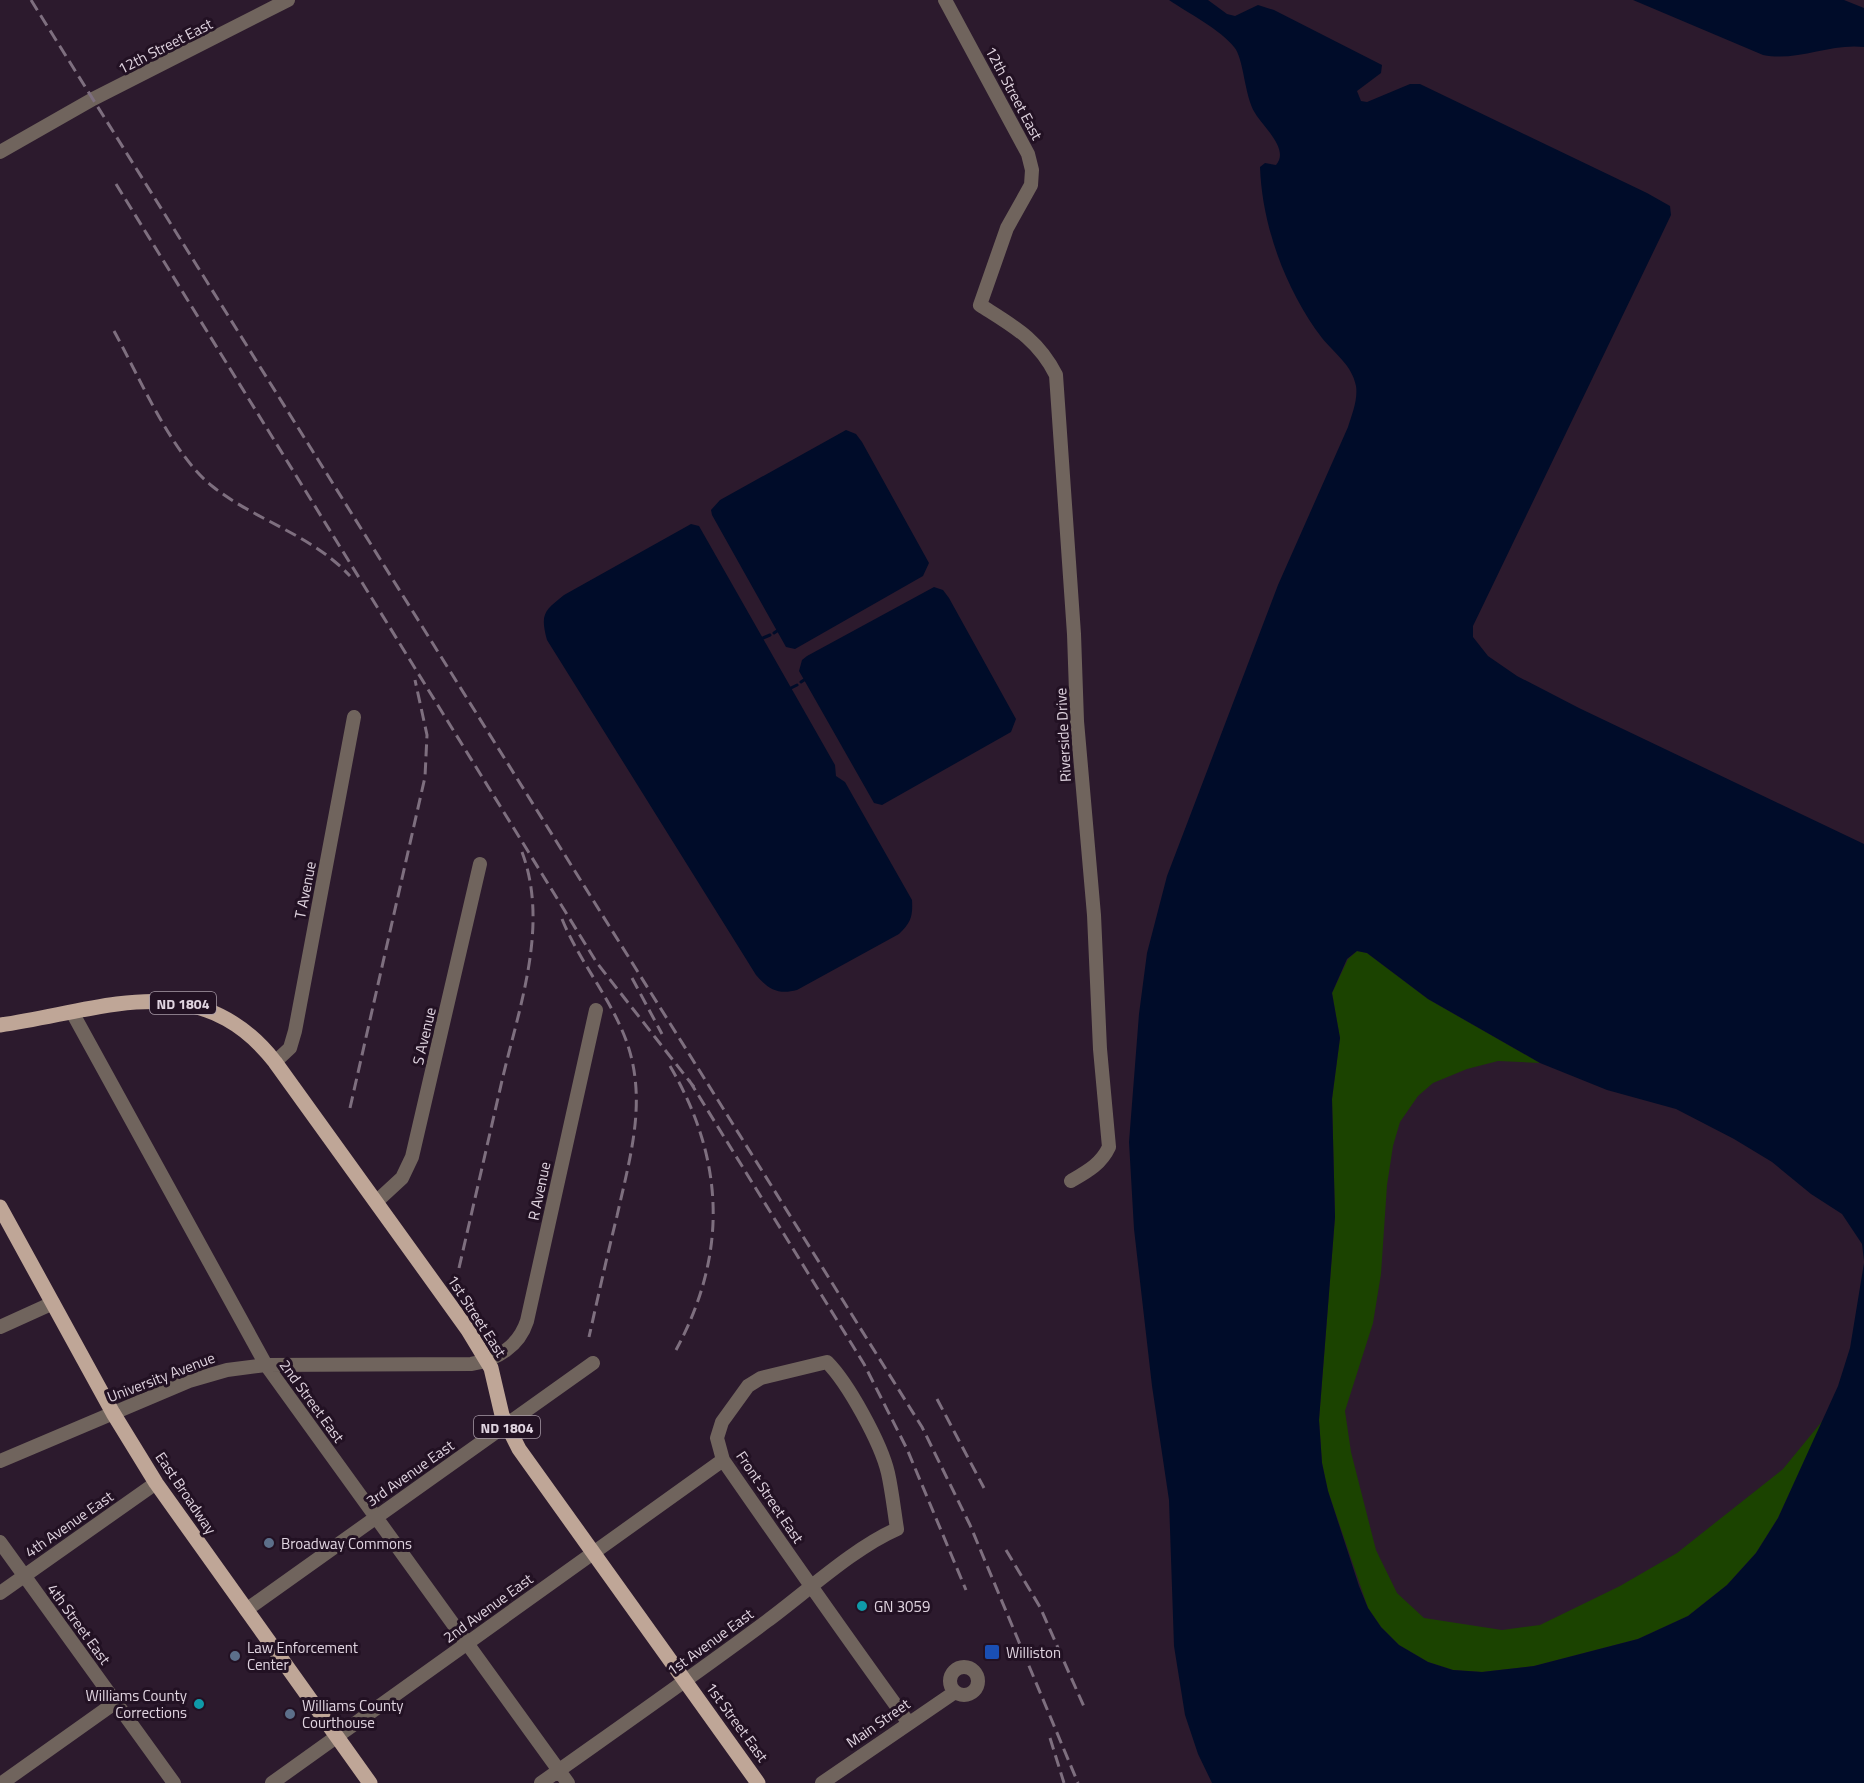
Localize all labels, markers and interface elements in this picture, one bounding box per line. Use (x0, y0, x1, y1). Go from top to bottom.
street label: 12th Street East (114, 12, 217, 80)
street label: 12th Street East (980, 42, 1049, 145)
street label: Riverside Drive (1049, 687, 1077, 783)
street label: T Avenue (288, 859, 322, 921)
road number: ND 1804 (150, 992, 216, 1014)
street label: S Avenue (406, 1005, 442, 1067)
street label: R Avenue (522, 1160, 556, 1222)
street label: 1st Street East (442, 1270, 513, 1362)
street label: University Avenue (104, 1346, 218, 1408)
street label: 2nd Street East (274, 1355, 350, 1448)
road number: ND 1804 (474, 1416, 540, 1438)
street label: 3rd Avenue East (361, 1434, 459, 1512)
street label: Front Street East (731, 1446, 810, 1548)
street label: East Broadway (150, 1447, 222, 1539)
street label: 4th Avenue East (20, 1485, 119, 1563)
place label: Broadway Commons (281, 1532, 412, 1555)
marker: Broadway Commons (262, 1536, 276, 1550)
street label: 2nd Avenue East (438, 1567, 538, 1648)
street label: 4th Street East (42, 1579, 117, 1670)
place label: GN 3059 (874, 1595, 930, 1618)
marker: GN 3059 (855, 1599, 869, 1613)
street label: 1st Avenue East (662, 1602, 759, 1681)
place label: Law Enforcement Center (247, 1636, 359, 1676)
place label: Williston (1006, 1641, 1061, 1664)
marker: Williston (983, 1643, 1001, 1661)
marker: Law Enforcement Center (228, 1649, 242, 1663)
street label: 1st Street East (700, 1677, 774, 1767)
place label: Williams County Corrections (85, 1684, 187, 1724)
street label: Main Street (841, 1692, 915, 1753)
place label: Williams County Courthouse (302, 1694, 404, 1734)
marker: Williams County Corrections (192, 1697, 206, 1711)
marker: Williams County Courthouse (283, 1707, 297, 1721)

